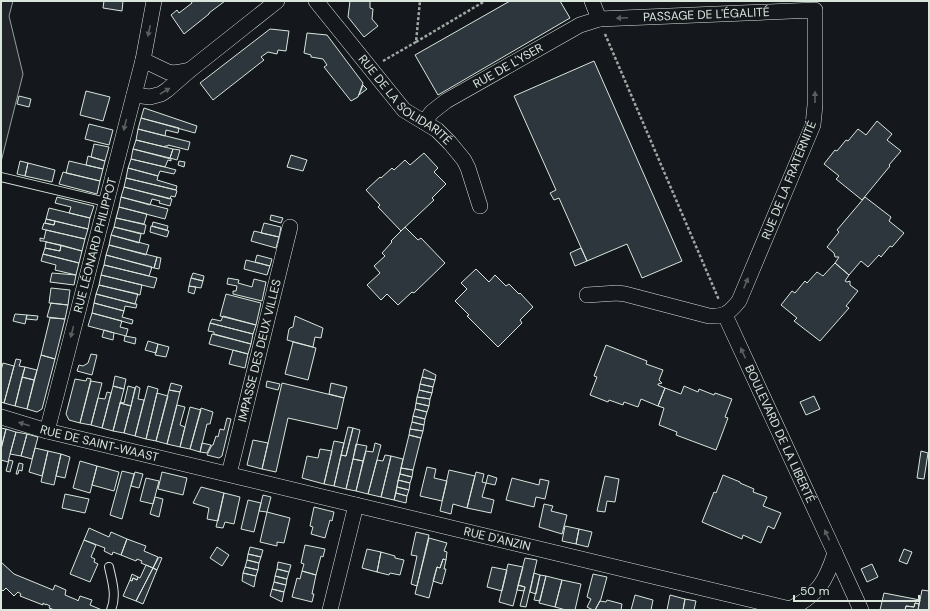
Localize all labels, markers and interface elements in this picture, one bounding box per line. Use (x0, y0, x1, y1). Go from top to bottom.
street label: PASSAGE DE L'ÉGALITÉ (643, 4, 770, 25)
one-way arrow (615, 15, 628, 21)
one-way arrow (145, 25, 151, 37)
street label: RUE DE L'YSER (470, 40, 546, 92)
street label: RUE DE LA SOLIDARITÉ (355, 52, 456, 149)
one-way arrow (159, 87, 171, 94)
one-way arrow (812, 90, 818, 103)
street label: RUE DE LA FRATERNITÉ (758, 118, 820, 242)
one-way arrow (122, 119, 128, 131)
street label: RUE LÉONARD PHILIPPOT (70, 176, 120, 314)
street label: IMPASSE DES DEUX VILLES (234, 278, 285, 424)
one-way arrow (743, 278, 749, 289)
one-way arrow (69, 326, 75, 338)
one-way arrow (740, 348, 746, 359)
street label: BOULEVARD DE LA LIBERTÉ (741, 362, 819, 506)
one-way arrow (18, 421, 30, 427)
street label: RUE DE SAINT-WAAST (38, 421, 161, 466)
street label: RUE D'ANZIN (462, 523, 532, 555)
one-way arrow (824, 529, 830, 540)
scale bar (794, 577, 919, 603)
text: 50 m (800, 583, 829, 599)

